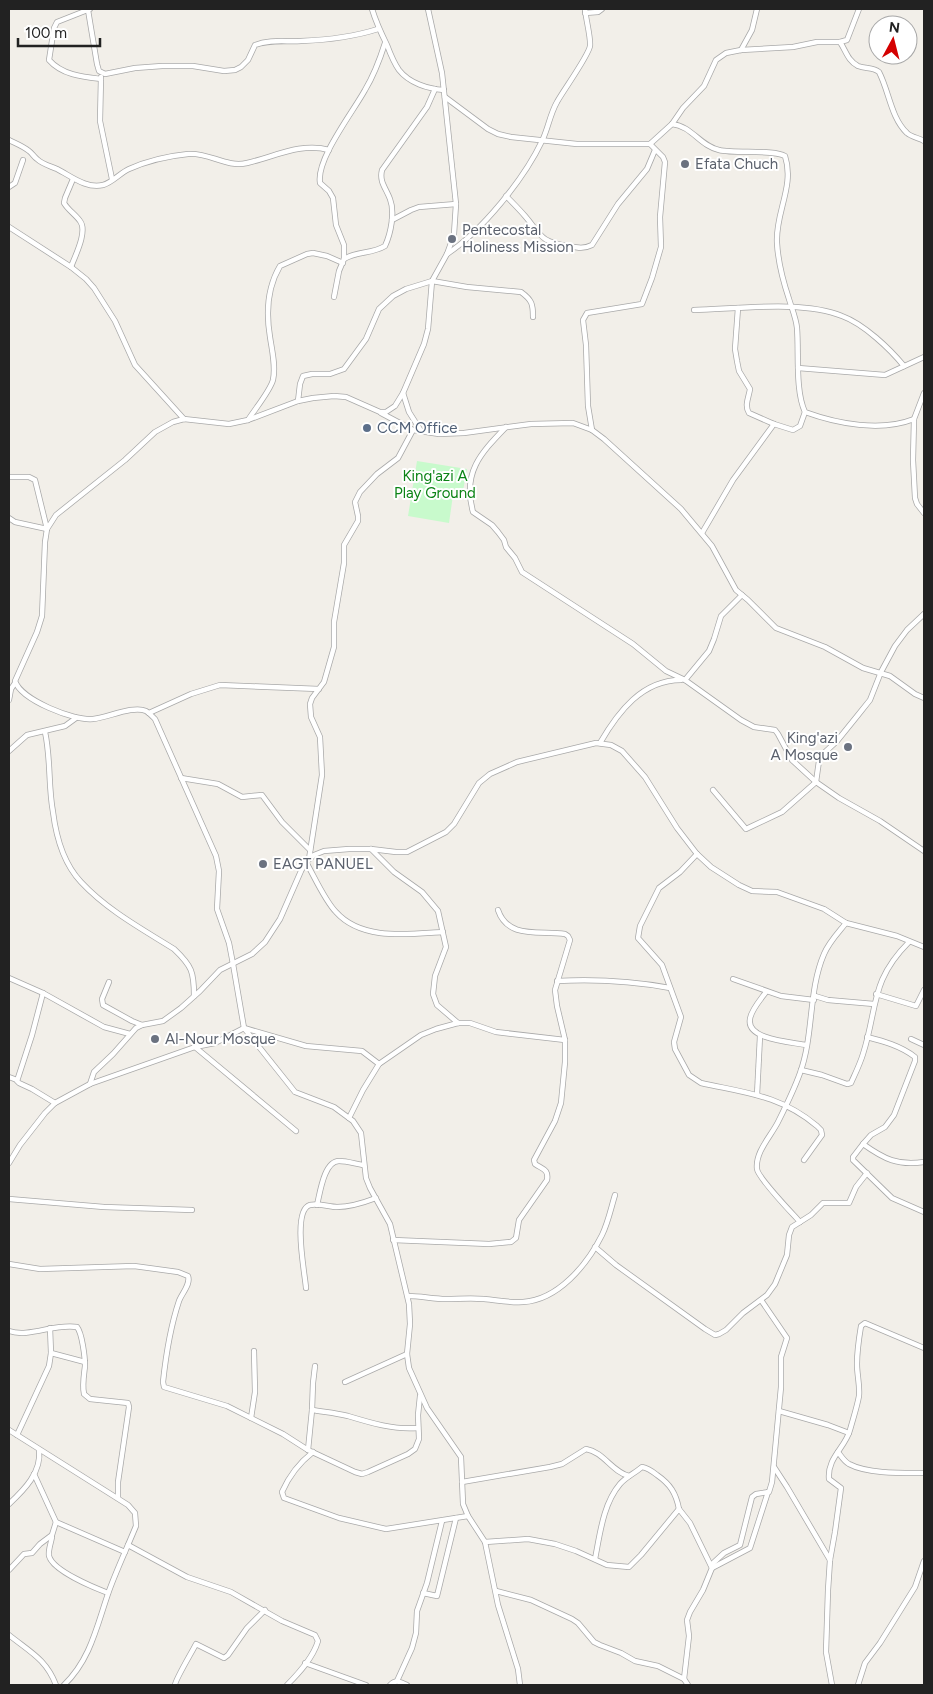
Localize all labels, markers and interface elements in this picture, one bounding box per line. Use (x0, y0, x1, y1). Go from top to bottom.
scale bar (18, 15, 100, 47)
north arrow (868, 15, 918, 65)
text: N (888, 18, 901, 37)
text: 100 m (25, 24, 67, 42)
place label: Efata Chuch (695, 155, 778, 173)
marker: Efata Chuch (679, 158, 691, 170)
place label: Pentecostal Holiness Mission (462, 221, 574, 256)
marker: Pentecostal Holiness Mission (446, 233, 458, 245)
place label: CCM Office (377, 419, 458, 437)
marker: CCM Office (361, 422, 373, 434)
park label: King'azi A Play Ground (394, 467, 476, 502)
place label: King'azi A Mosque (771, 729, 838, 764)
marker: King'azi A Mosque (842, 741, 854, 753)
place label: EAGT PANUEL (273, 855, 373, 873)
marker: EAGT PANUEL (257, 858, 269, 870)
place label: Al-Nour Mosque (165, 1030, 276, 1048)
marker: Al-Nour Mosque (149, 1033, 161, 1045)

